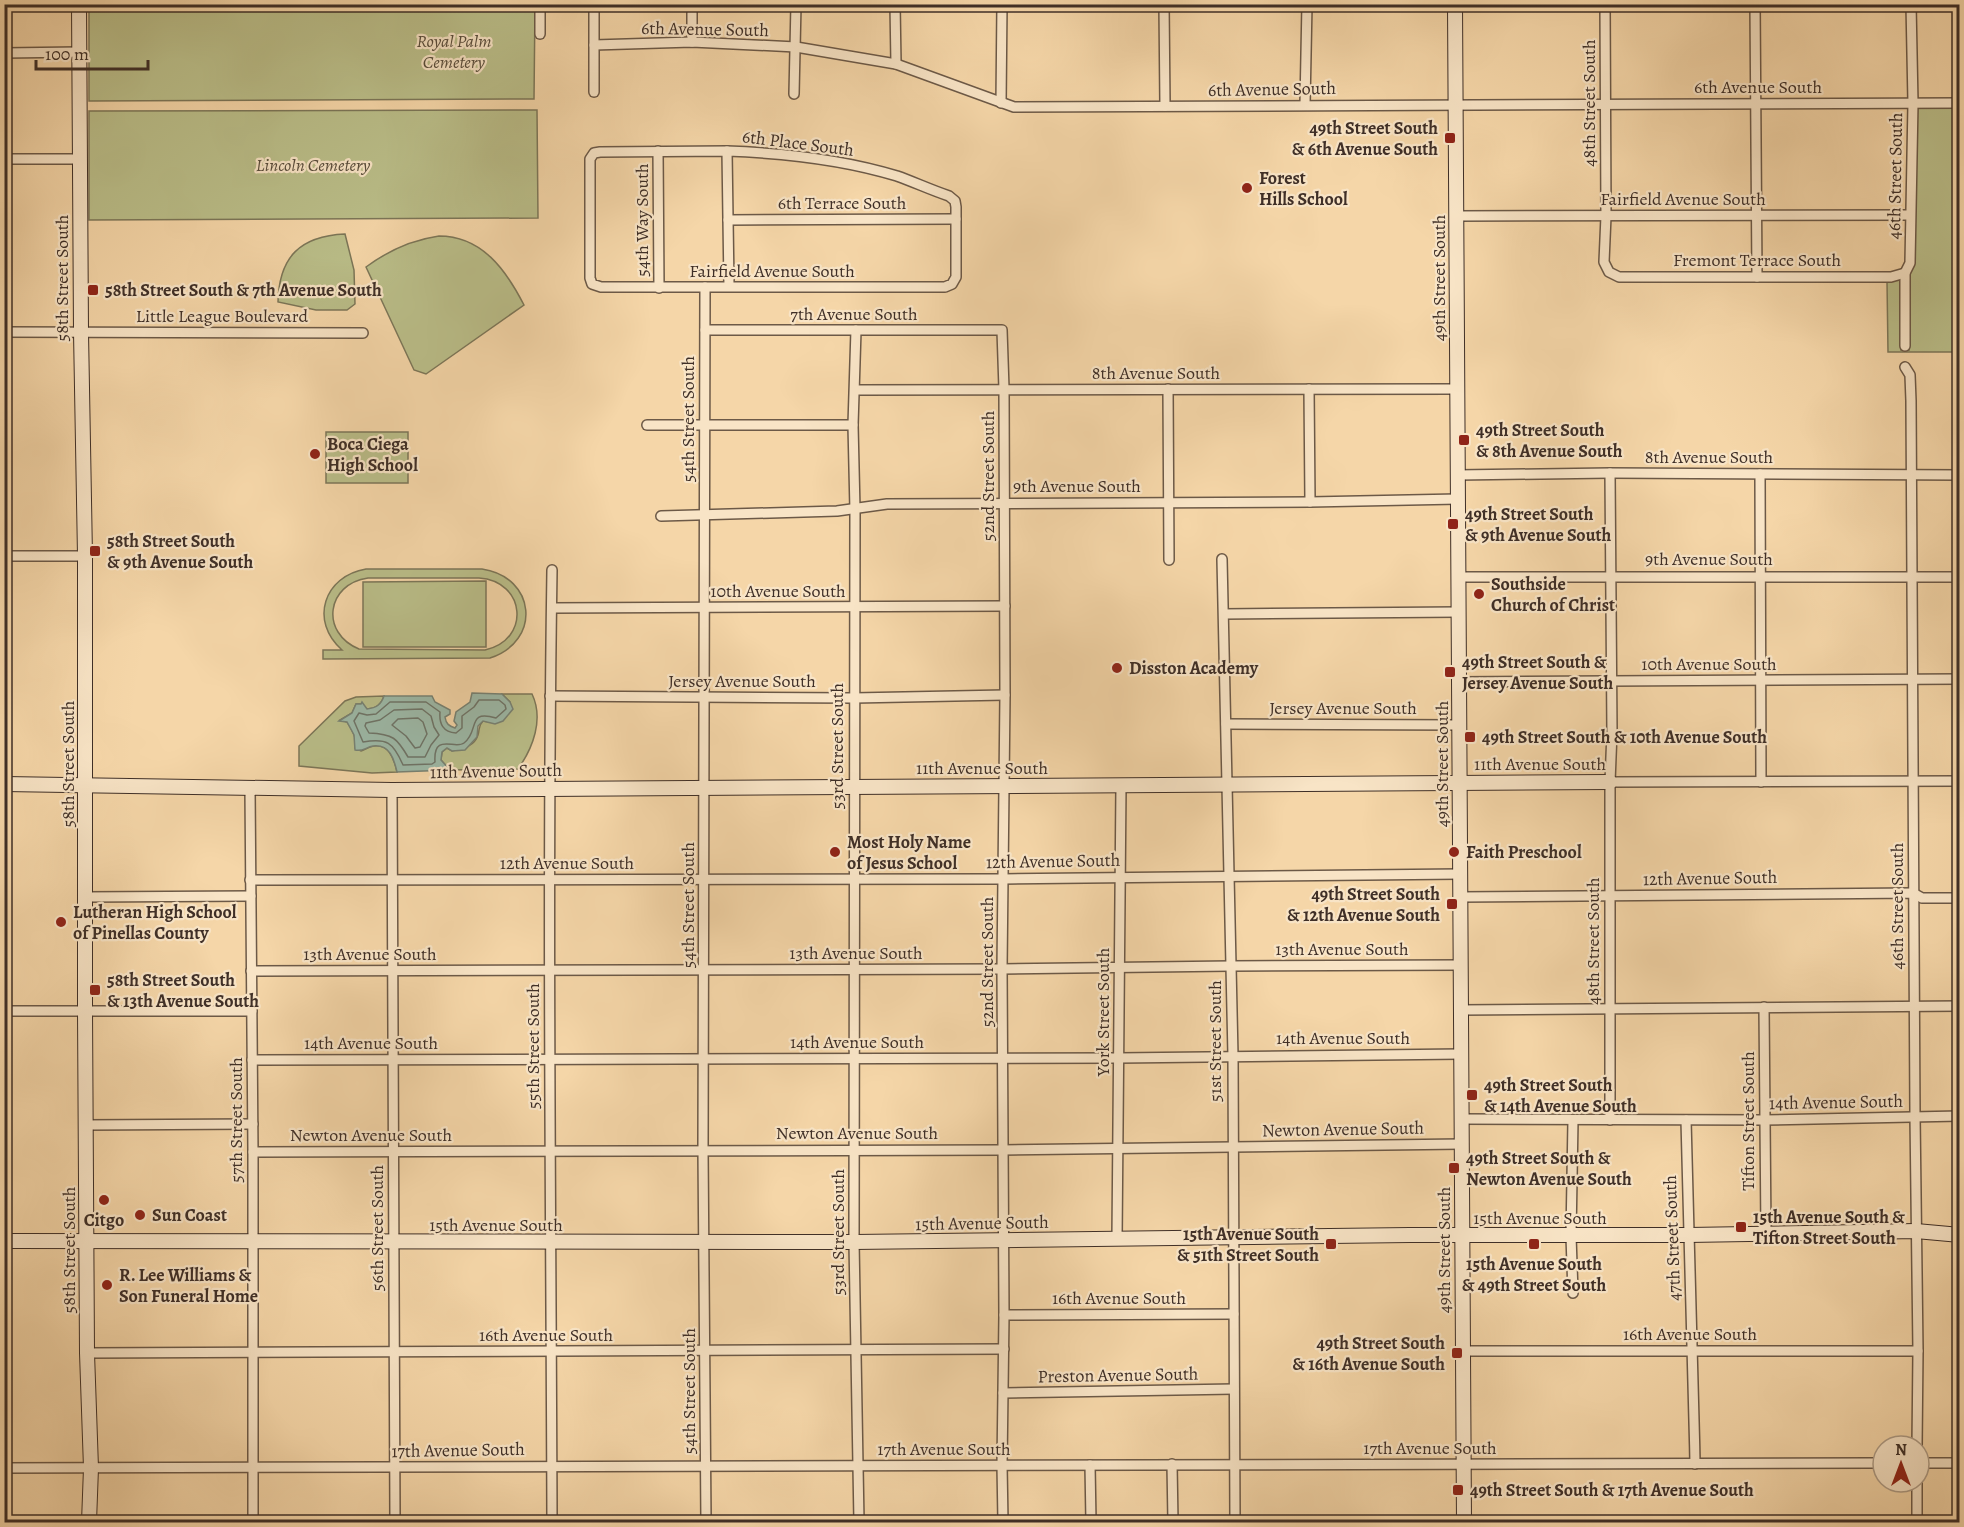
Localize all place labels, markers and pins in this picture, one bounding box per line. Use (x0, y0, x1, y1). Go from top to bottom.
place label: 49th Street South & 6th Avenue South (1292, 116, 1438, 161)
marker: 49th Street South & 6th Avenue South (1443, 131, 1457, 145)
place label: Forest Hills School (1259, 166, 1348, 211)
marker: Forest Hills School (1240, 181, 1254, 195)
place label: 58th Street South & 7th Avenue South (105, 278, 382, 302)
marker: 58th Street South & 7th Avenue South (86, 283, 100, 297)
place label: 49th Street South & 8th Avenue South (1476, 418, 1623, 463)
place label: Boca Ciega High School (327, 432, 418, 477)
marker: 49th Street South & 8th Avenue South (1457, 433, 1471, 447)
marker: Boca Ciega High School (308, 447, 322, 461)
place label: 49th Street South & 9th Avenue South (1465, 502, 1611, 547)
marker: 49th Street South & 9th Avenue South (1446, 517, 1460, 531)
place label: 58th Street South & 9th Avenue South (107, 529, 253, 574)
marker: 58th Street South & 9th Avenue South (88, 544, 102, 558)
place label: Southside Church of Christ (1491, 572, 1615, 617)
marker: Southside Church of Christ (1472, 587, 1486, 601)
place label: 49th Street South & Jersey Avenue South (1462, 650, 1613, 695)
place label: Disston Academy (1129, 656, 1259, 680)
marker: Disston Academy (1110, 661, 1124, 675)
marker: 49th Street South & Jersey Avenue South (1443, 665, 1457, 679)
place label: 49th Street South & 10th Avenue South (1482, 725, 1767, 749)
marker: 49th Street South & 10th Avenue South (1463, 730, 1477, 744)
place label: Most Holy Name of Jesus School (847, 830, 971, 875)
place label: Faith Preschool (1466, 840, 1582, 864)
marker: Most Holy Name of Jesus School (828, 845, 842, 859)
marker: Faith Preschool (1447, 845, 1461, 859)
place label: 49th Street South & 12th Avenue South (1287, 882, 1440, 927)
marker: 49th Street South & 12th Avenue South (1445, 897, 1459, 911)
place label: Lutheran High School of Pinellas County (73, 900, 237, 945)
marker: Lutheran High School of Pinellas County (54, 915, 68, 929)
place label: 58th Street South & 13th Avenue South (107, 968, 259, 1013)
marker: 58th Street South & 13th Avenue South (88, 983, 102, 997)
place label: 49th Street South & 14th Avenue South (1484, 1073, 1637, 1118)
marker: 49th Street South & 14th Avenue South (1465, 1088, 1479, 1102)
place label: 49th Street South & Newton Avenue South (1466, 1146, 1632, 1191)
marker: 49th Street South & Newton Avenue South (1447, 1161, 1461, 1175)
marker: Citgo (97, 1193, 111, 1207)
place label: Sun Coast (152, 1203, 227, 1227)
place label: 15th Avenue South & Tifton Street South (1753, 1205, 1905, 1250)
place label: Citgo (84, 1208, 124, 1232)
marker: Sun Coast (133, 1208, 147, 1222)
marker: 15th Avenue South & Tifton Street South (1734, 1220, 1748, 1234)
place label: 15th Avenue South & 51th Street South (1177, 1222, 1319, 1267)
marker: 15th Avenue South & 51th Street South (1324, 1237, 1338, 1251)
marker: 15th Avenue South & 49th Street South (1527, 1237, 1541, 1251)
place label: 15th Avenue South & 49th Street South (1462, 1252, 1607, 1297)
place label: R. Lee Williams & Son Funeral Home (119, 1263, 258, 1308)
marker: R. Lee Williams & Son Funeral Home (100, 1278, 114, 1292)
place label: 49th Street South & 16th Avenue South (1292, 1331, 1445, 1376)
marker: 49th Street South & 16th Avenue South (1450, 1346, 1464, 1360)
place label: 49th Street South & 17th Avenue South (1470, 1478, 1754, 1502)
marker: 49th Street South & 17th Avenue South (1451, 1483, 1465, 1497)

